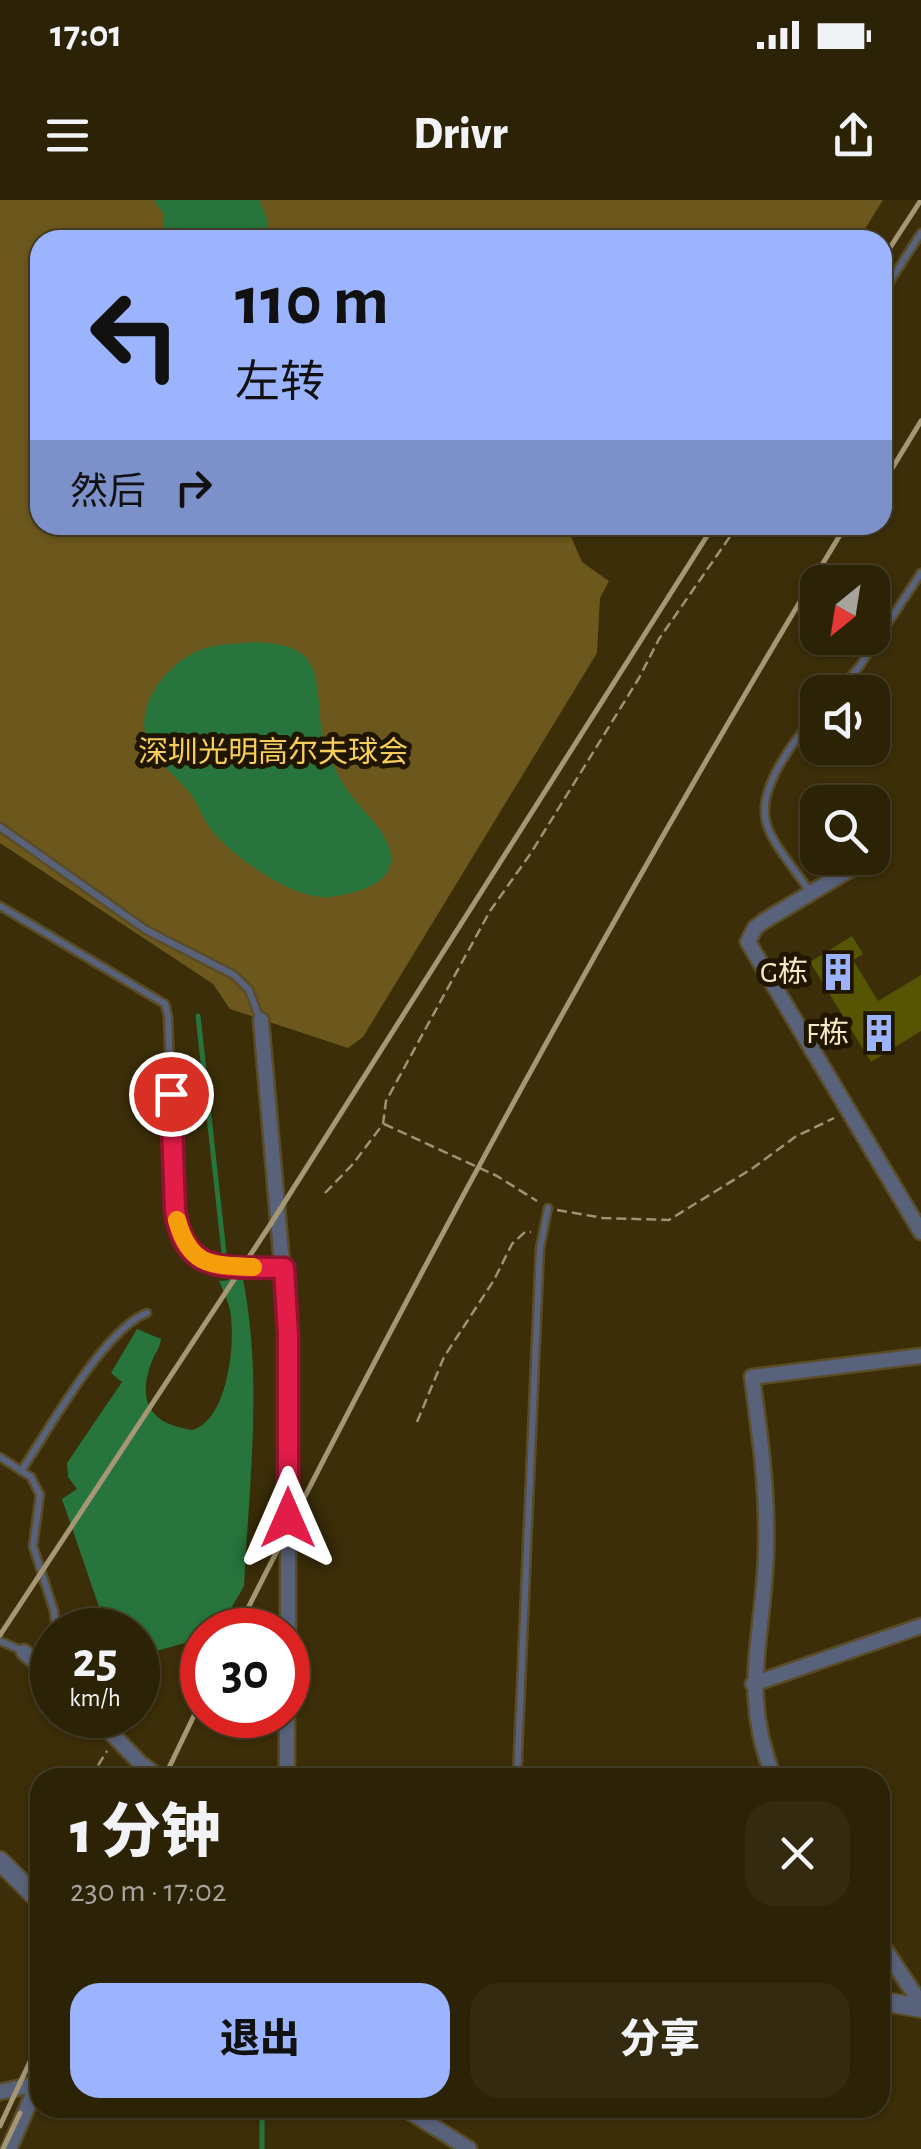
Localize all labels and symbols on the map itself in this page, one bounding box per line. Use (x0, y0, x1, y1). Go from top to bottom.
north arrow (800, 565, 890, 655)
park label: 深圳光明高尔夫球会 (138, 736, 408, 768)
building icon: G栋 (817, 951, 859, 993)
place label: G栋 (760, 956, 808, 988)
building icon: F栋 (858, 1012, 900, 1054)
place label: F栋 (806, 1017, 849, 1049)
pin (129, 1052, 214, 1137)
position arrow (236, 1466, 340, 1570)
speed limit sign: 30 (180, 1608, 310, 1738)

